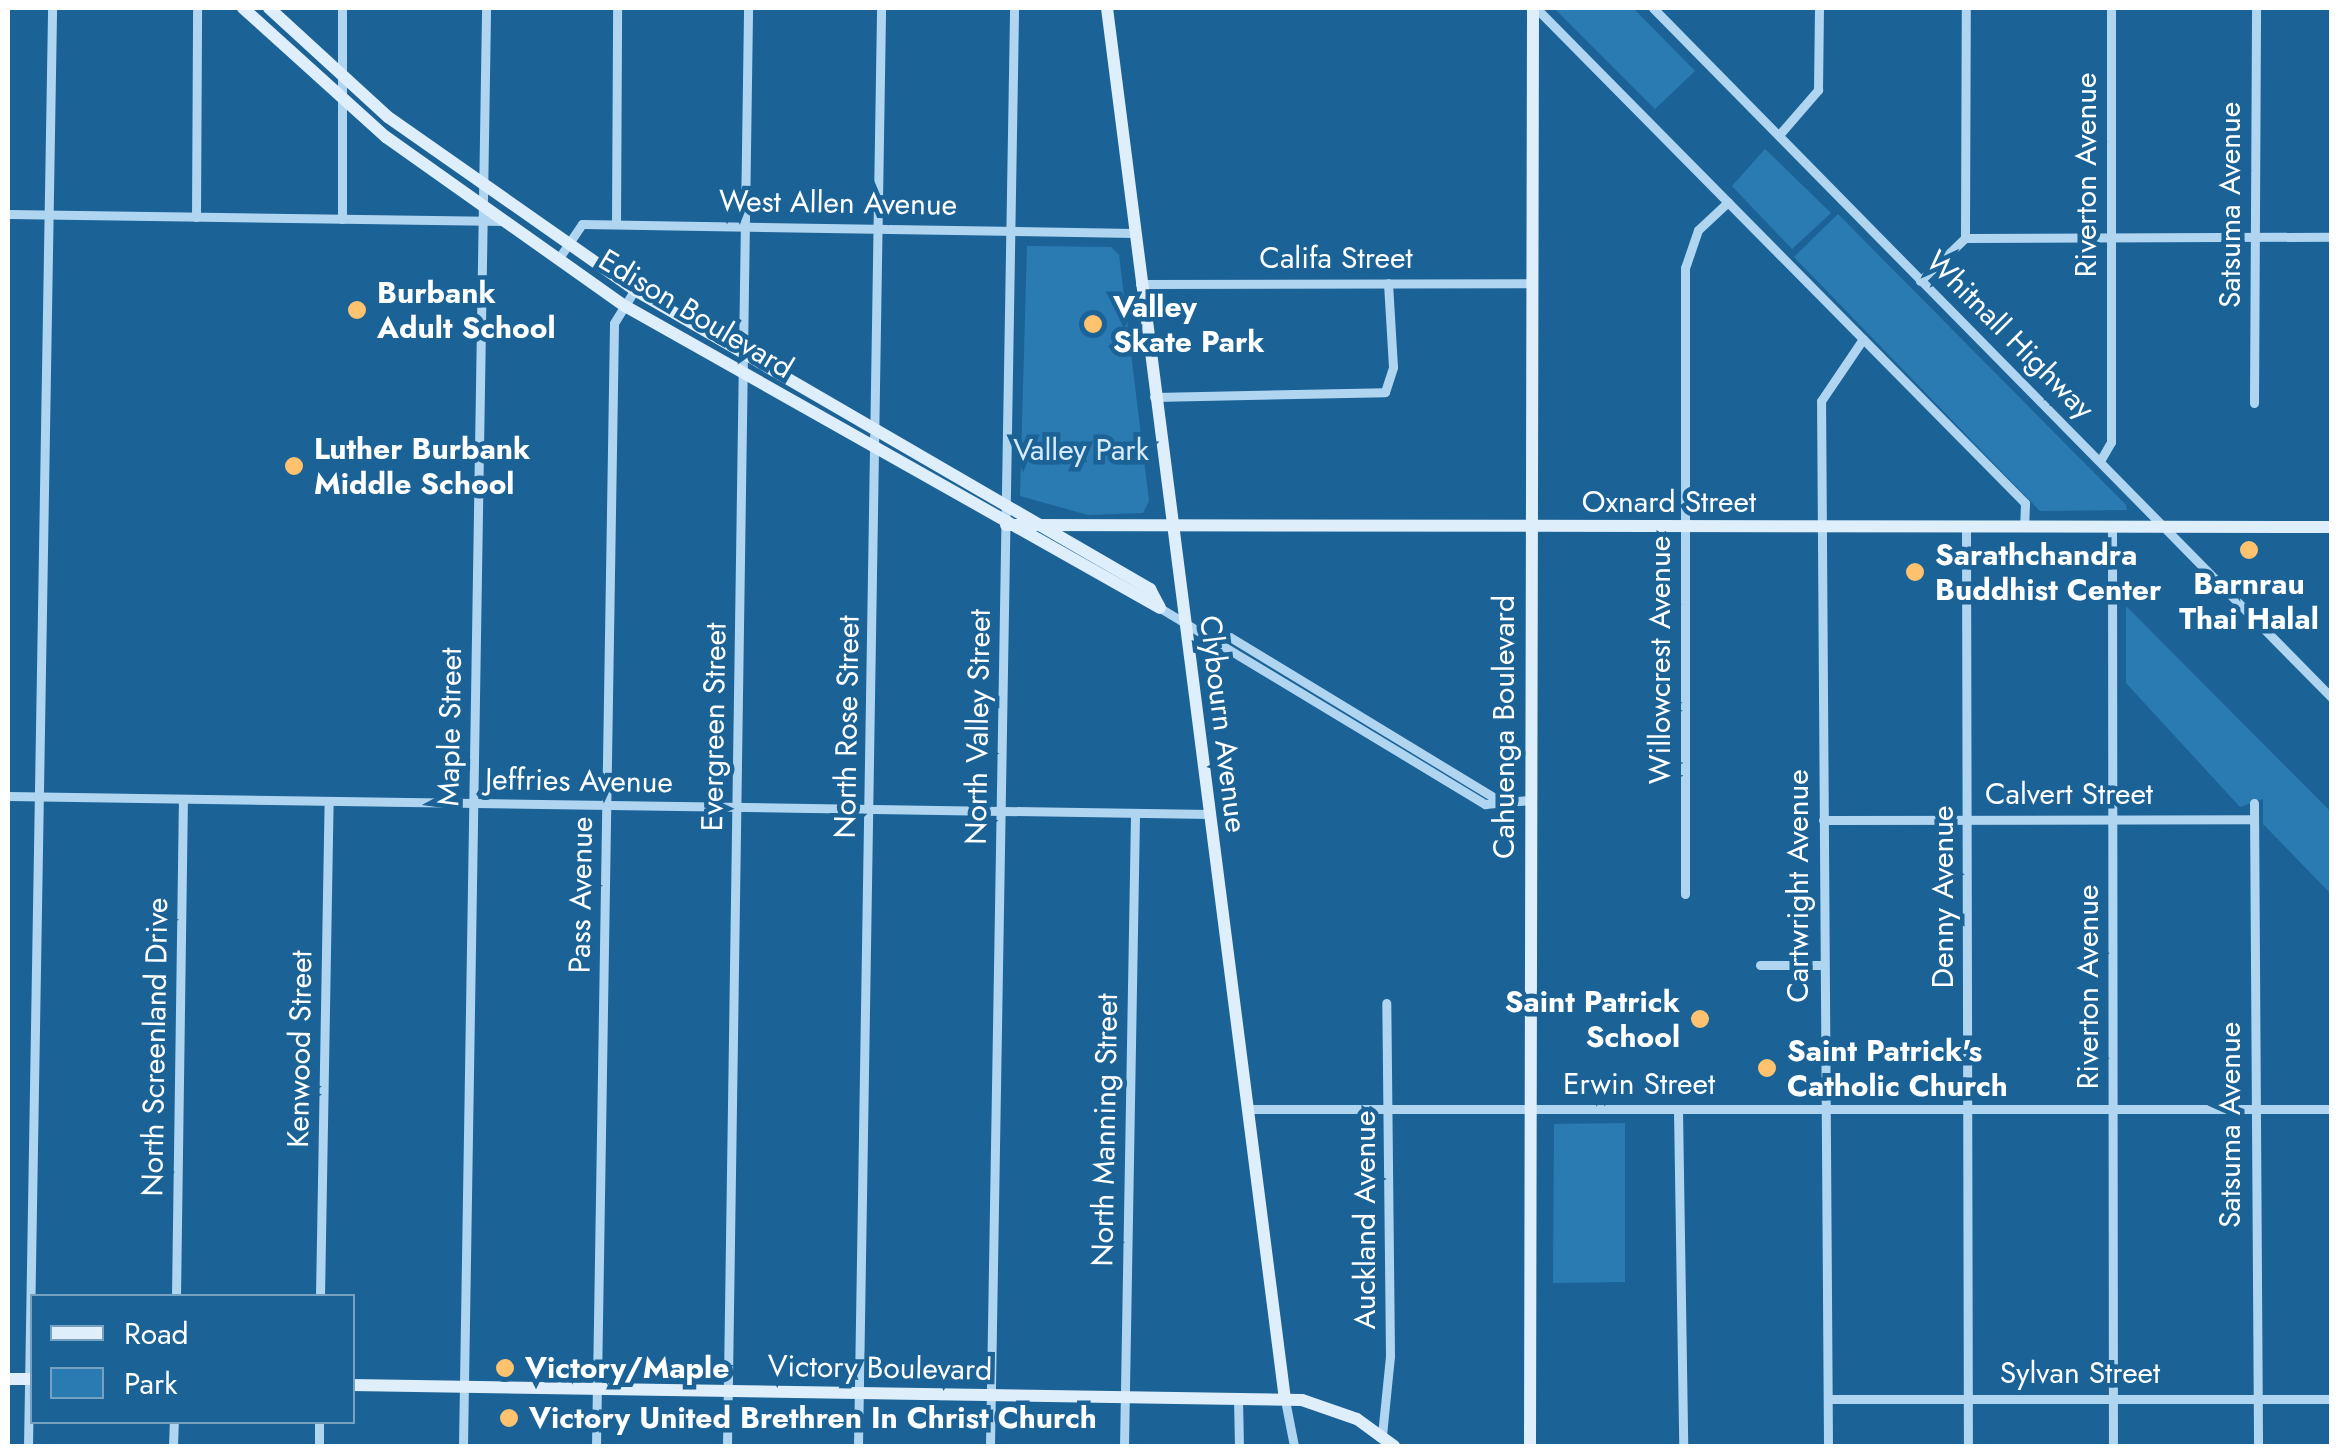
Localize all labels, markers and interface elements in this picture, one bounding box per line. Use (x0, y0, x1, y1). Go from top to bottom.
street label: Riverton Avenue (2068, 73, 2104, 277)
street label: Satsuma Avenue (2212, 102, 2248, 308)
street label: West Allen Avenue (719, 183, 957, 223)
street label: Califa Street (1259, 240, 1413, 276)
street label: Edison Boulevard (592, 242, 800, 386)
street label: Whitnall Highway (1918, 243, 2102, 427)
place label: Burbank Adult School (377, 275, 556, 346)
place label: Valley Skate Park (1113, 289, 1265, 360)
marker: Burbank Adult School (346, 299, 368, 321)
marker: Valley Skate Park (1082, 313, 1104, 335)
place label: Luther Burbank Middle School (314, 431, 530, 502)
park label: Valley Park (1013, 432, 1149, 468)
marker: Luther Burbank Middle School (283, 455, 305, 477)
street label: Oxnard Street (1582, 484, 1756, 520)
street label: Willowcrest Avenue (1642, 536, 1678, 784)
place label: Sarathchandra Buddhist Center (1935, 537, 2161, 608)
marker: Barnrau Thai Halal (2238, 539, 2260, 561)
marker: Sarathchandra Buddhist Center (1904, 561, 1926, 583)
place label: Barnrau Thai Halal (2179, 566, 2319, 636)
street label: Cahuenga Boulevard (1486, 595, 1522, 859)
street label: North Valley Street (958, 609, 998, 845)
street label: Clybourn Avenue (1192, 613, 1254, 835)
street label: North Rose Street (827, 615, 867, 839)
street label: Evergreen Street (694, 622, 734, 832)
street label: Maple Street (431, 647, 469, 807)
street label: Jeffries Avenue (485, 761, 673, 801)
street label: Cartwright Avenue (1780, 769, 1816, 1003)
street label: Calvert Street (1985, 776, 2153, 812)
street label: Denny Avenue (1925, 806, 1961, 988)
street label: Pass Avenue (562, 816, 600, 974)
street label: Riverton Avenue (2070, 885, 2106, 1089)
street label: North Screenland Drive (134, 897, 176, 1197)
street label: Kenwood Street (280, 950, 320, 1148)
place label: Saint Patrick School (1505, 984, 1680, 1054)
street label: North Manning Street (1085, 993, 1125, 1267)
marker: Saint Patrick School (1689, 1008, 1711, 1030)
street label: Satsuma Avenue (2212, 1022, 2248, 1228)
place label: Saint Patrick's Catholic Church (1787, 1033, 2008, 1104)
marker: Saint Patrick's Catholic Church (1756, 1057, 1778, 1079)
street label: Erwin Street (1563, 1066, 1715, 1102)
street label: Auckland Avenue (1347, 1110, 1383, 1330)
legend (30, 1294, 355, 1424)
text: Road (124, 1312, 189, 1355)
street label: Victory Boulevard (767, 1348, 993, 1388)
place label: Victory/Maple (525, 1350, 729, 1386)
street label: Sylvan Street (2000, 1355, 2160, 1391)
marker: Victory/Maple (494, 1357, 516, 1379)
text: Park (124, 1362, 177, 1405)
place label: Victory United Brethren In Christ Church (529, 1400, 1097, 1436)
marker: Victory United Brethren In Christ Church (498, 1407, 520, 1429)

